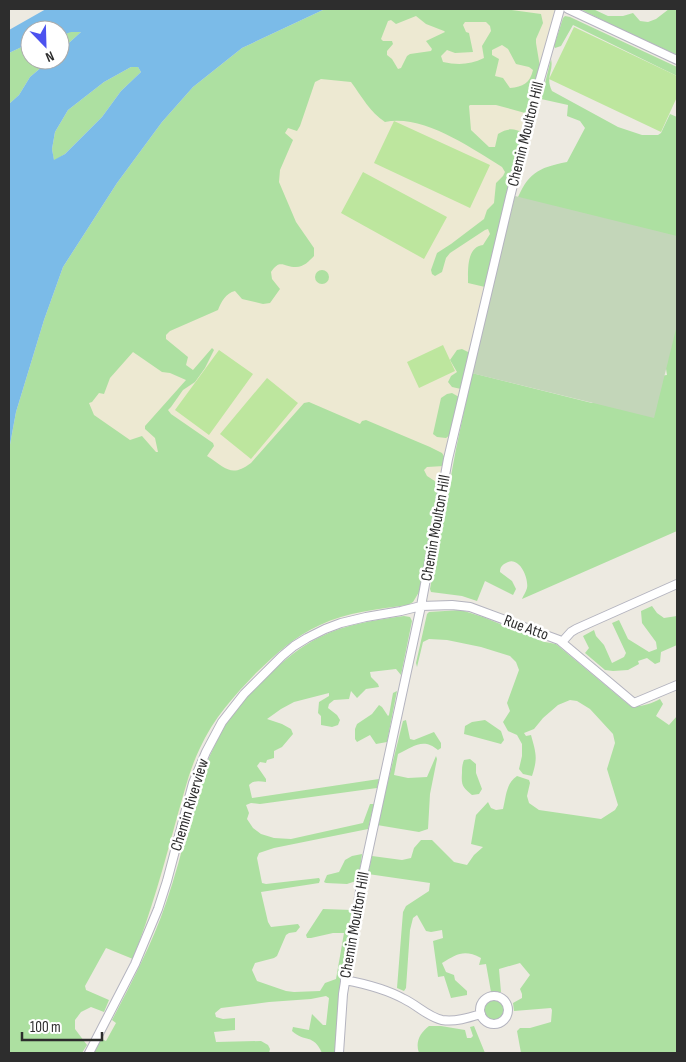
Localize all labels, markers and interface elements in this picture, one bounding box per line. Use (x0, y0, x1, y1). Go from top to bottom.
north arrow (20, 20, 70, 70)
text: N (43, 47, 57, 66)
street label: Chemin Moulton Hill (504, 80, 548, 188)
street label: Chemin Moulton Hill (417, 473, 455, 583)
street label: Rue Atto (501, 611, 551, 645)
street label: Chemin Riverview (167, 756, 213, 854)
street label: Chemin Moulton Hill (336, 870, 374, 980)
scale bar (22, 1010, 102, 1042)
text: 100 m (30, 1018, 61, 1037)

